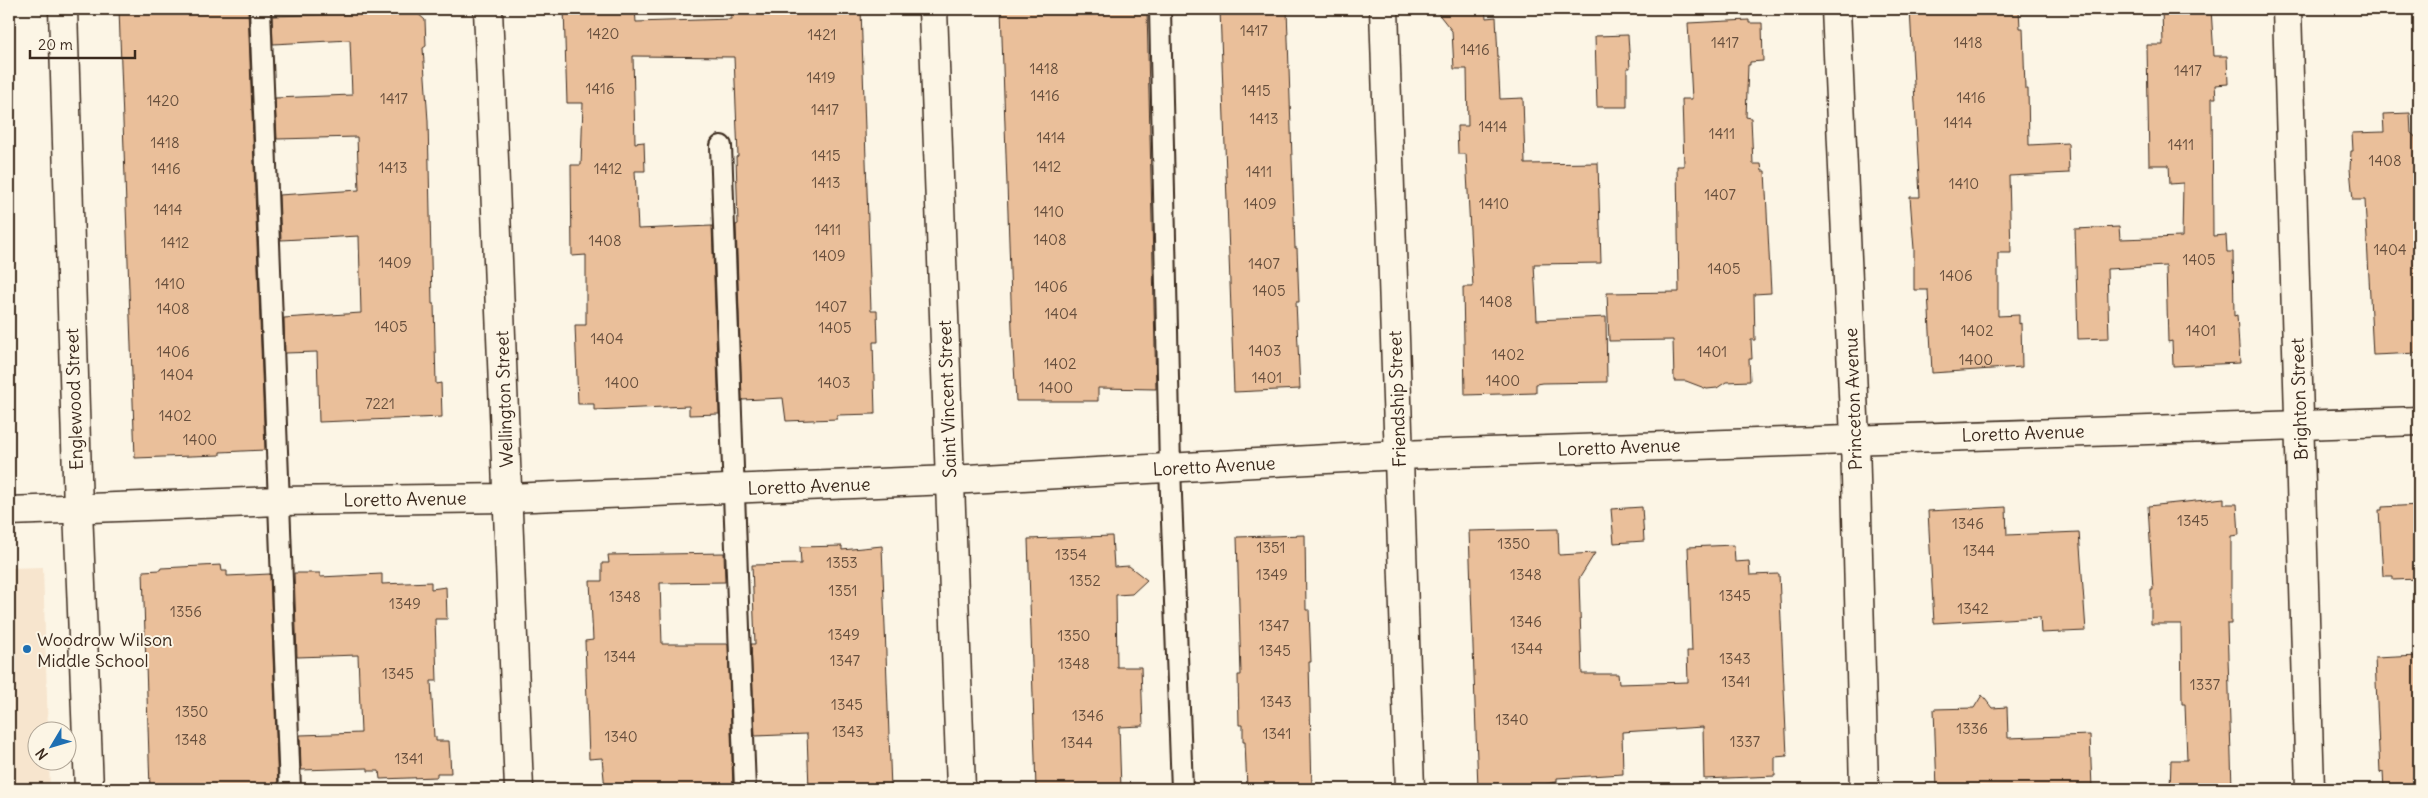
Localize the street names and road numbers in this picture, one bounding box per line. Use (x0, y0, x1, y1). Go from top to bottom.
street label: Saint Vincent Street (933, 320, 961, 478)
street label: Princeton Avenue (1839, 327, 1867, 471)
street label: Englewood Street (60, 328, 88, 470)
street label: Wellington Street (490, 330, 518, 468)
street label: Friendship Street (1383, 330, 1411, 468)
street label: Brighton Street (2285, 337, 2313, 461)
street label: Loretto Avenue (1961, 419, 2085, 447)
street label: Loretto Avenue (1557, 433, 1681, 461)
street label: Loretto Avenue (1152, 451, 1276, 481)
street label: Loretto Avenue (747, 472, 871, 500)
street label: Loretto Avenue (343, 486, 467, 512)

